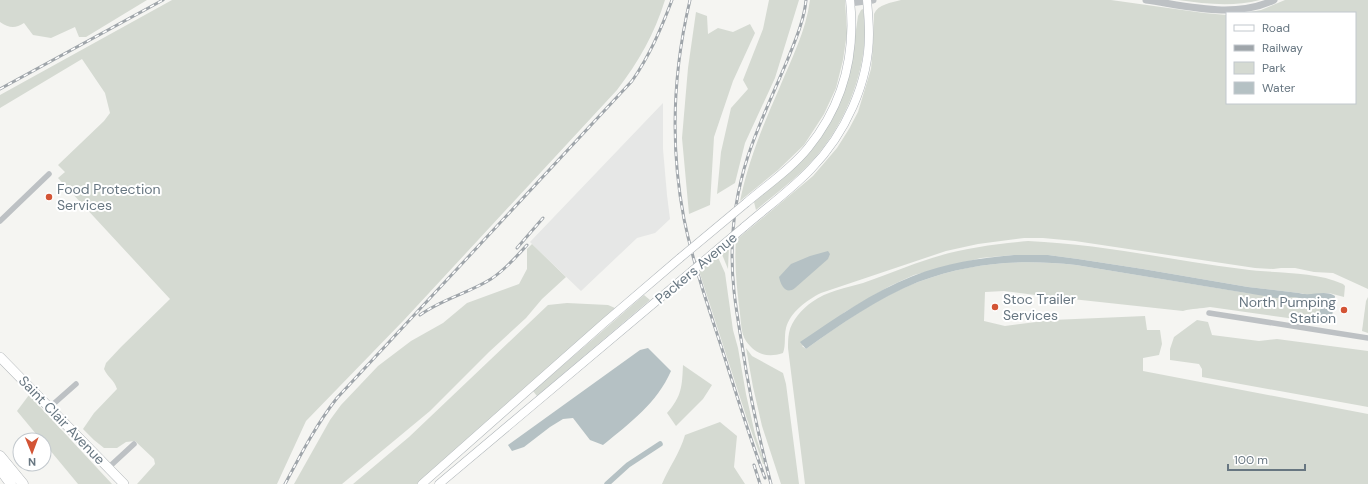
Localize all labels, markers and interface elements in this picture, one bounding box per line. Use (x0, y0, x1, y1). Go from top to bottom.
legend (1226, 12, 1356, 104)
text: Road (1262, 20, 1290, 36)
text: Railway (1262, 40, 1303, 56)
text: Park (1262, 60, 1286, 76)
text: Water (1262, 80, 1296, 96)
place label: Food Protection Services (57, 180, 161, 214)
marker: Food Protection Services (44, 192, 54, 202)
street label: Packers Avenue (651, 228, 741, 307)
place label: Stoc Trailer Services (1003, 290, 1076, 324)
place label: North Pumping Station (1239, 293, 1336, 327)
marker: Stoc Trailer Services (990, 302, 1000, 312)
marker: North Pumping Station (1339, 305, 1349, 315)
street label: Saint Clair Avenue (15, 372, 109, 468)
north arrow (12, 432, 52, 472)
scale bar (1228, 446, 1305, 472)
text: 100 m (1234, 452, 1268, 468)
text: N (28, 455, 36, 469)

